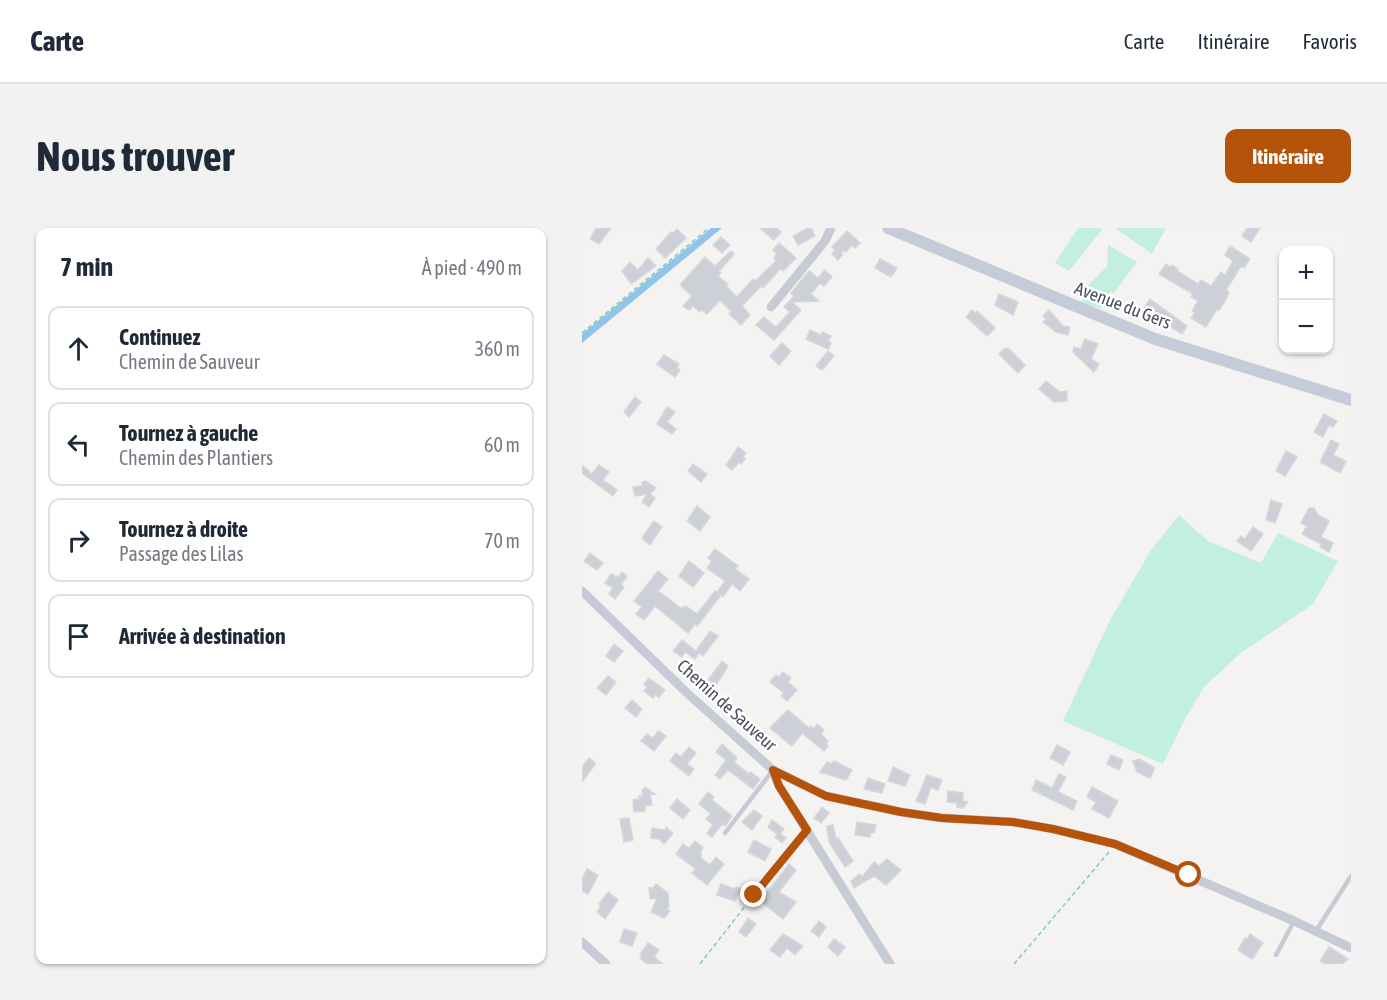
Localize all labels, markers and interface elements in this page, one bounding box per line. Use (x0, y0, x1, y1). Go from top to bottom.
text: Carte (30, 25, 84, 57)
text: Carte (1124, 29, 1164, 53)
text: Itinéraire (1197, 29, 1269, 53)
text: Favoris (1302, 29, 1357, 53)
button: Itinéraire (1225, 129, 1351, 183)
text: Nous trouver (36, 132, 234, 180)
map controls (1279, 246, 1333, 354)
button: + (1279, 246, 1333, 300)
text: 7 min (60, 252, 113, 282)
text: À pied · 490 m (422, 256, 522, 279)
street label: Avenue du Gers (1072, 277, 1174, 333)
button: − (1279, 300, 1333, 354)
text: Continuez (119, 324, 201, 350)
icon: ahead (62, 332, 95, 365)
text: 360 m (475, 337, 520, 360)
text: Chemin de Sauveur (119, 350, 260, 373)
text: Tournez à gauche (119, 420, 258, 446)
icon: left (62, 428, 95, 461)
text: 60 m (484, 433, 520, 456)
text: Chemin des Plantiers (119, 446, 273, 469)
text: Tournez à droite (119, 516, 248, 542)
icon: right (62, 524, 95, 557)
text: 70 m (484, 529, 520, 552)
text: Passage des Lilas (119, 542, 244, 565)
icon: arrive (62, 620, 95, 653)
text: Arrivée à destination (119, 623, 286, 649)
street label: Chemin de Sauveur (673, 655, 782, 756)
route start (1175, 861, 1201, 887)
route end (740, 881, 766, 907)

